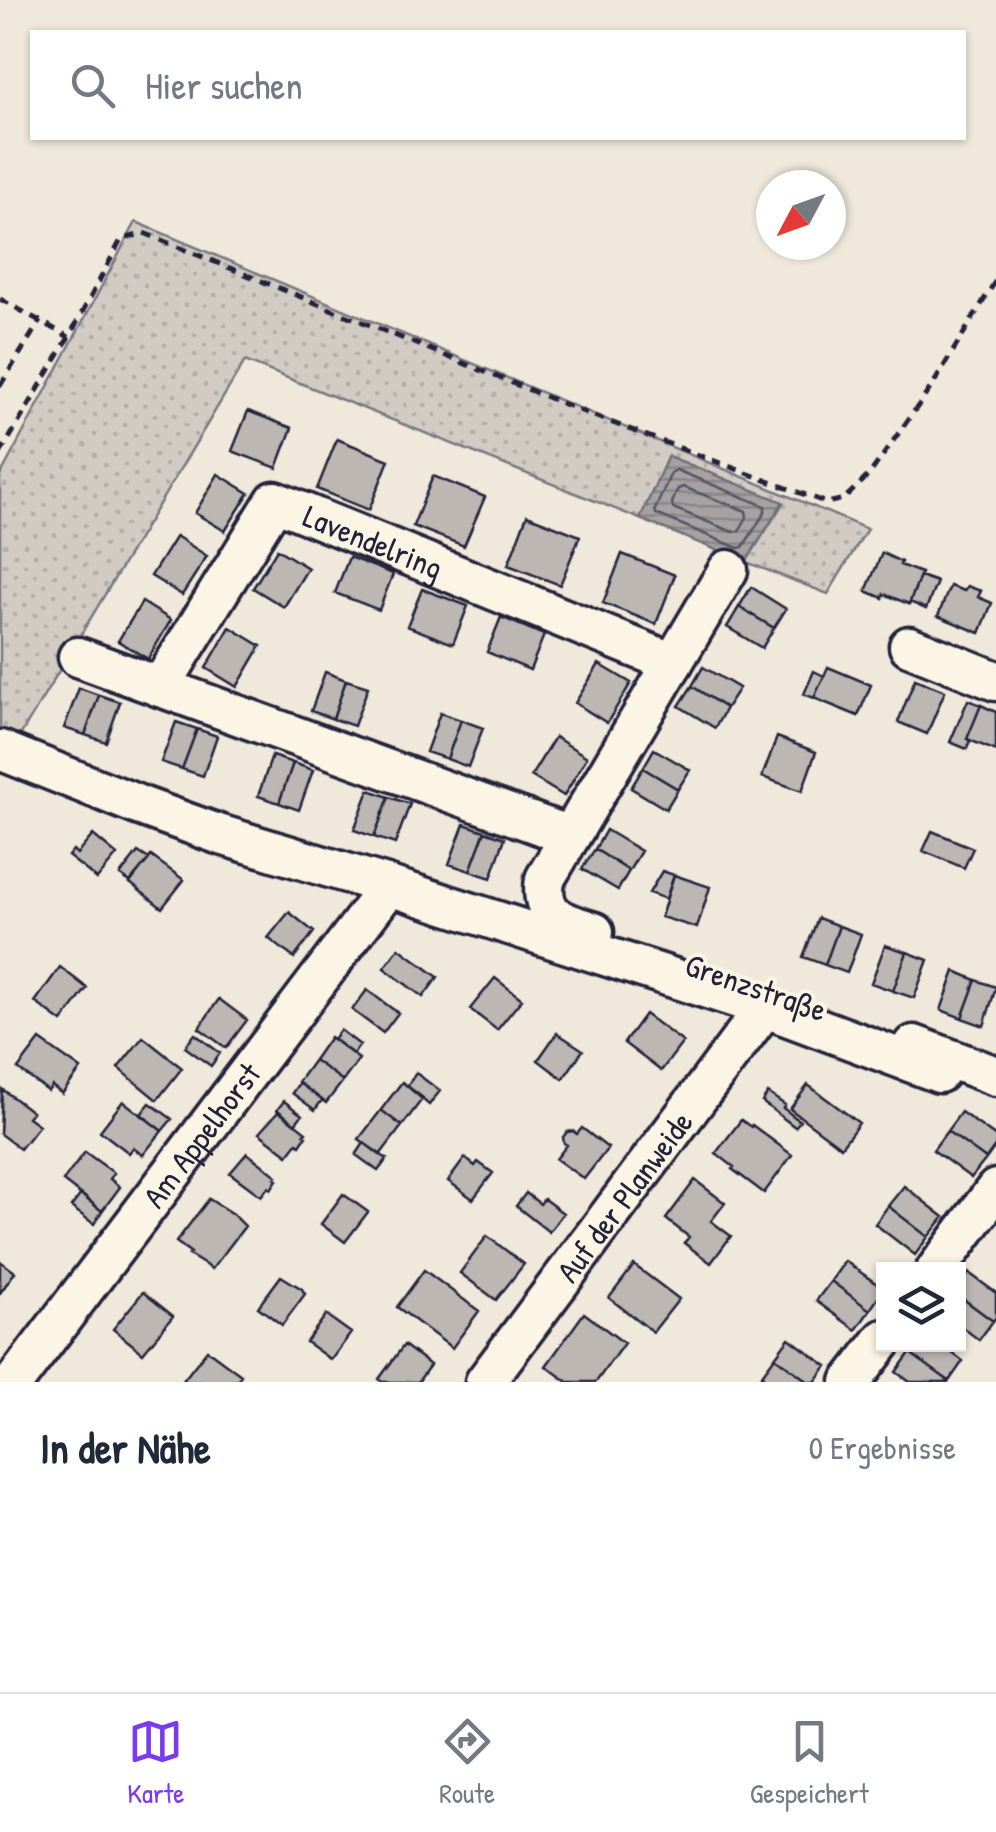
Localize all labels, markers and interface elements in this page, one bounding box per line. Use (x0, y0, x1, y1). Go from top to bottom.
search box (30, 30, 966, 140)
icon: search (65, 58, 120, 113)
text: Hier suchen (145, 59, 303, 111)
north arrow (756, 170, 846, 260)
street label: Lavendelring (298, 494, 449, 589)
street label: Grenzstraße (680, 943, 832, 1031)
street label: Am Appelhorst (132, 1053, 270, 1216)
street label: Auf der Planweide (546, 1102, 702, 1290)
map controls (876, 1262, 966, 1352)
button: layers (876, 1262, 966, 1352)
text: In der Nähe (40, 1419, 211, 1476)
text: 0 Ergebnisse (809, 1426, 956, 1469)
tab: Karte (127, 1714, 185, 1812)
tab: Route (439, 1714, 495, 1812)
tab: Gespeichert (750, 1714, 869, 1812)

